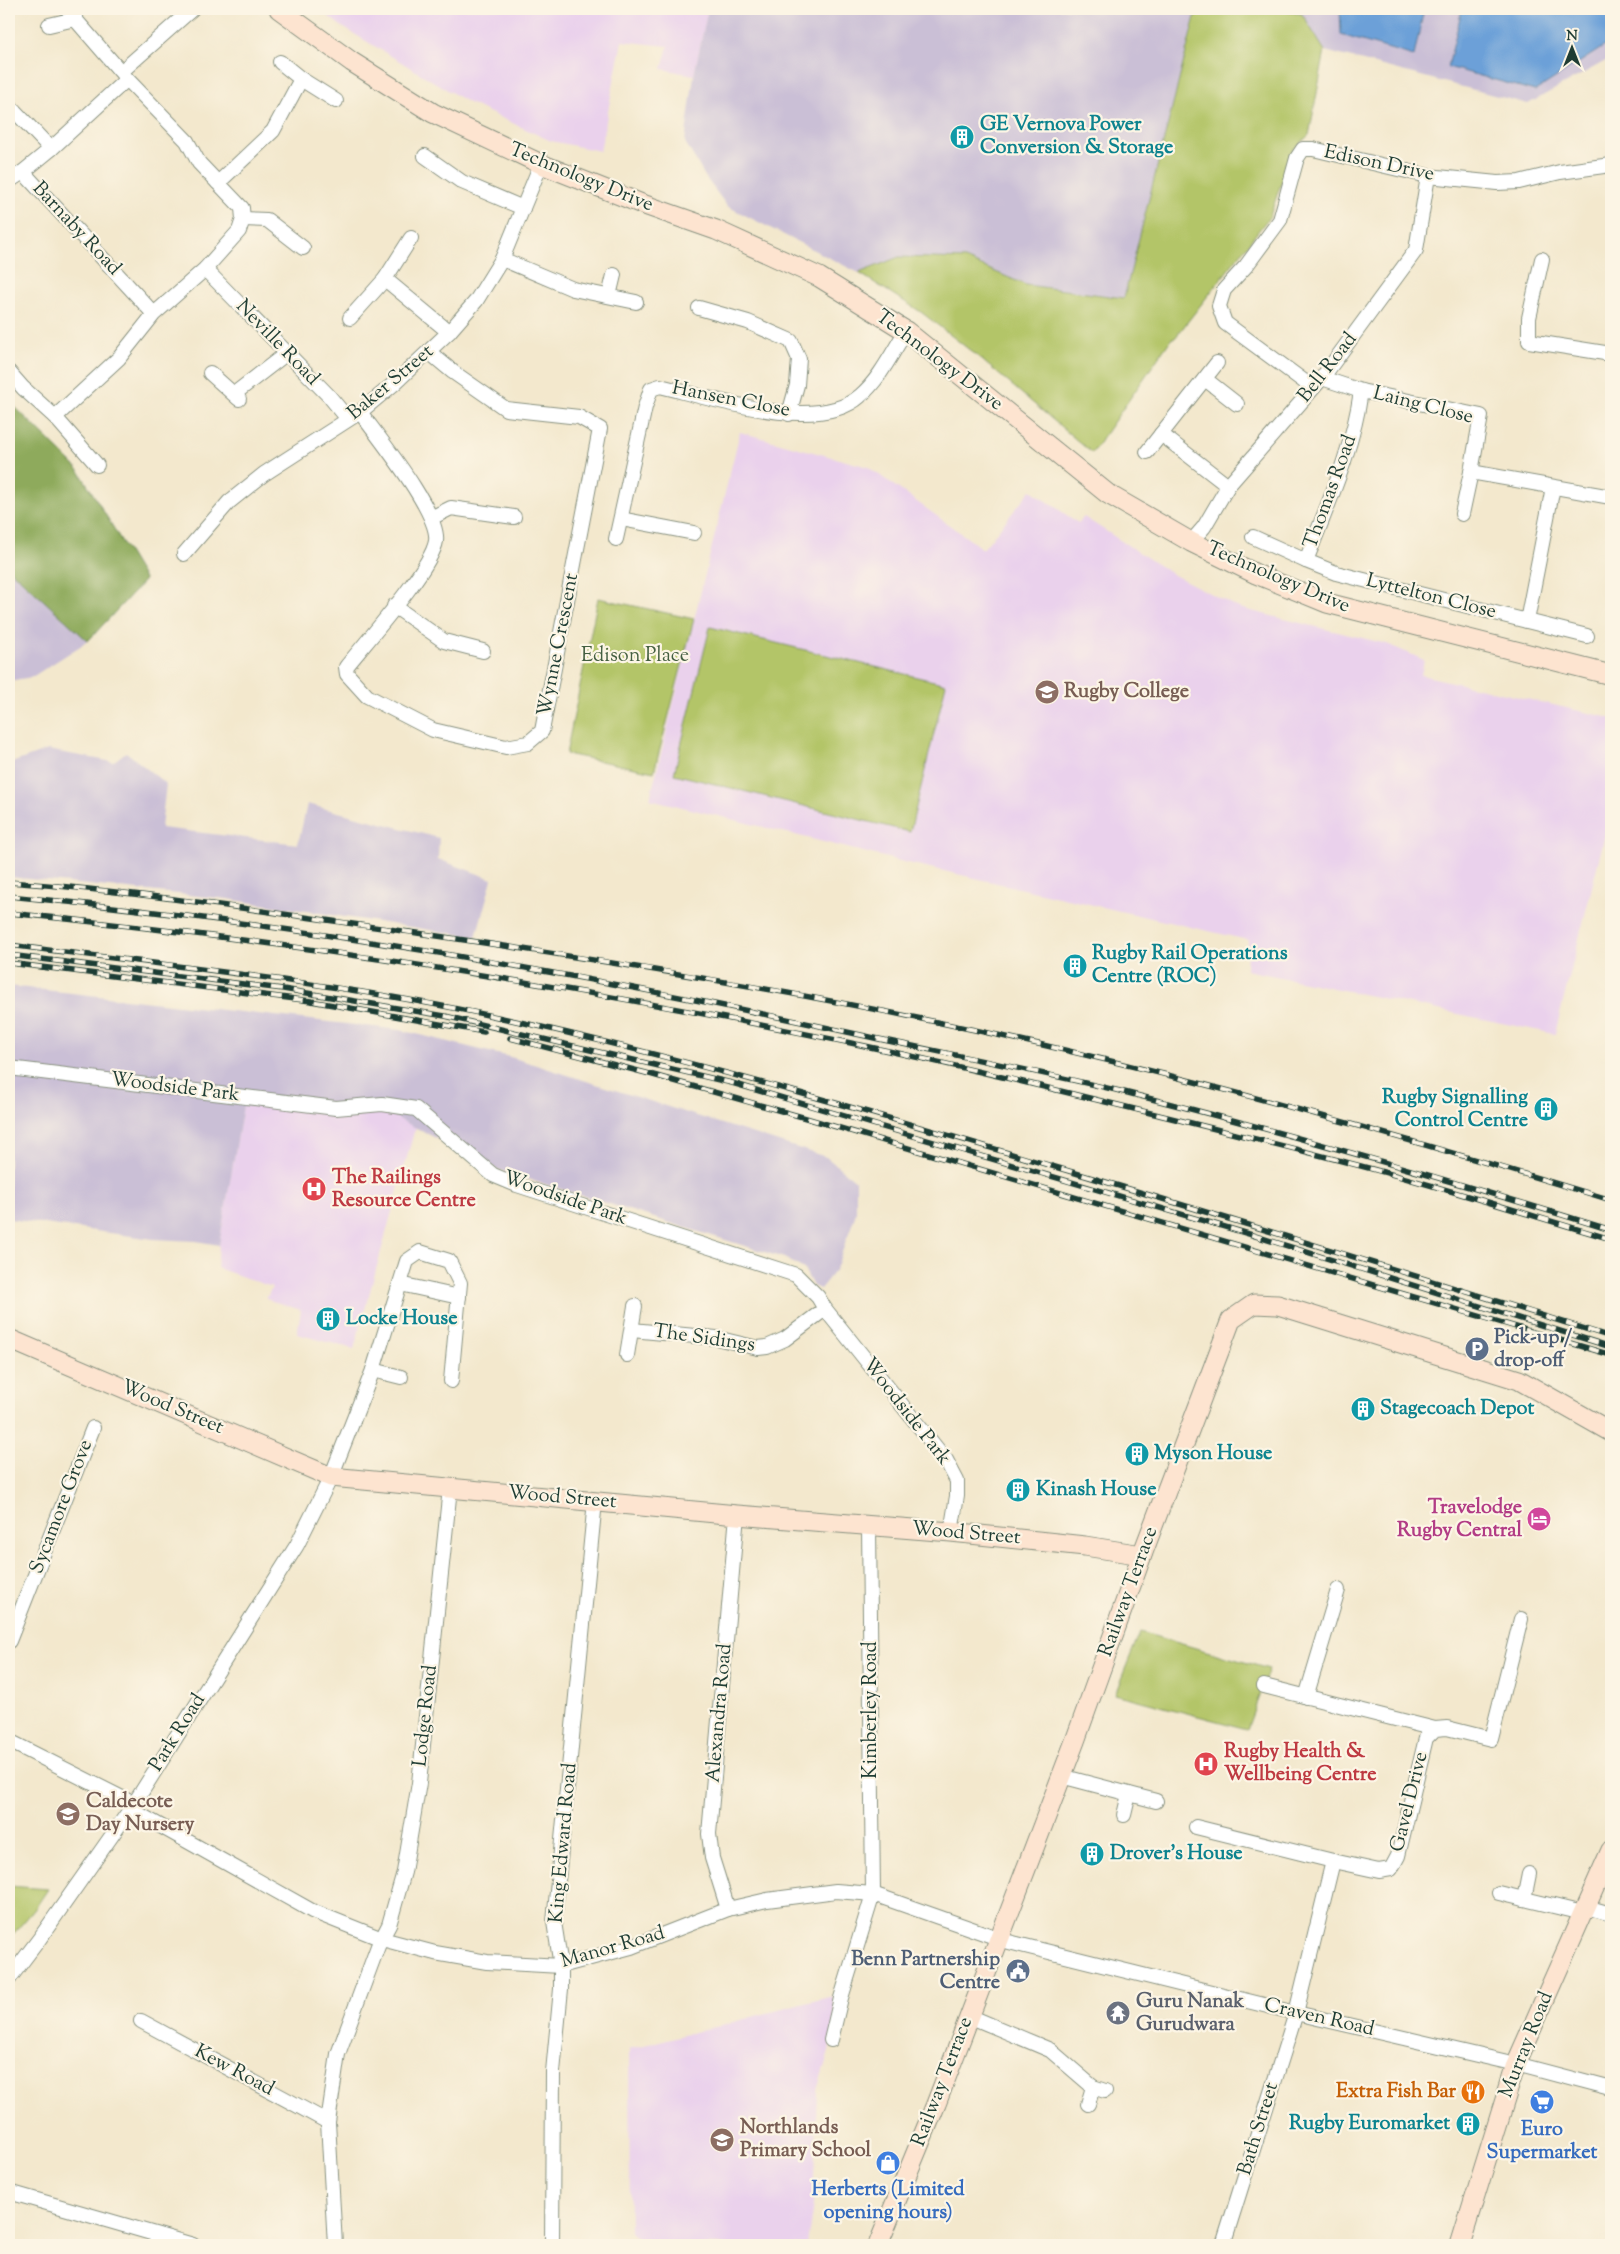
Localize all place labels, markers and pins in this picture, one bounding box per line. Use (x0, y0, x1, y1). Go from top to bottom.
place label: GE Vernova Power Conversion & Storage (980, 111, 1173, 163)
building icon: GE Vernova Power Conversion & Storage (949, 124, 975, 150)
place label: Rugby College (1064, 678, 1189, 707)
school or university icon: Rugby College (1034, 679, 1060, 705)
place label: Rugby Rail Operations Centre (ROC) (1092, 940, 1288, 992)
building icon: Rugby Rail Operations Centre (ROC) (1062, 953, 1088, 979)
place label: Rugby Signalling Control Centre (1382, 1084, 1528, 1136)
building icon: Rugby Signalling Control Centre (1533, 1096, 1559, 1122)
place label: The Railings Resource Centre (332, 1164, 476, 1216)
hospital icon: The Railings Resource Centre (301, 1176, 327, 1202)
place label: Locke House (346, 1305, 458, 1334)
building icon: Locke House (315, 1306, 341, 1332)
place label: Pick-up / drop-off (1494, 1324, 1573, 1376)
parking icon: Pick-up / drop-off (1464, 1336, 1490, 1362)
place label: Stagecoach Depot (1380, 1395, 1534, 1424)
building icon: Stagecoach Depot (1350, 1396, 1376, 1422)
place label: Myson House (1154, 1440, 1272, 1469)
building icon: Myson House (1124, 1441, 1150, 1467)
place label: Kinash House (1036, 1476, 1157, 1505)
building icon: Kinash House (1005, 1477, 1031, 1503)
place label: Travelodge Rugby Central (1397, 1494, 1522, 1546)
hotel icon: Travelodge Rugby Central (1526, 1506, 1552, 1532)
place label: Rugby Health & Wellbeing Centre (1224, 1738, 1377, 1790)
hospital icon: Rugby Health & Wellbeing Centre (1193, 1751, 1219, 1777)
place label: Caldecote Day Nursery (86, 1788, 195, 1840)
school or university icon: Caldecote Day Nursery (55, 1801, 81, 1827)
place label: Drover's House (1110, 1840, 1243, 1869)
building icon: Drover's House (1079, 1841, 1105, 1867)
place label: Benn Partnership Centre (851, 1946, 1000, 1998)
public building icon: Benn Partnership Centre (1005, 1958, 1031, 1984)
place label: Guru Nanak Gurudwara (1136, 1988, 1244, 2040)
temple icon: Guru Nanak Gurudwara (1105, 2000, 1131, 2026)
place label: Extra Fish Bar (1336, 2078, 1456, 2107)
restaurant icon: Extra Fish Bar (1460, 2079, 1486, 2105)
supermarket icon: Euro Supermarket (1529, 2089, 1555, 2115)
place label: Rugby Euromarket (1289, 2110, 1450, 2139)
building icon: Rugby Euromarket (1455, 2111, 1481, 2137)
place label: Northlands Primary School (740, 2114, 872, 2166)
place label: Euro Supermarket (1487, 2116, 1598, 2168)
school or university icon: Northlands Primary School (709, 2127, 735, 2153)
shop icon: Herberts (Limited opening hours) (875, 2150, 901, 2176)
place label: Herberts (Limited opening hours) (812, 2176, 965, 2228)

